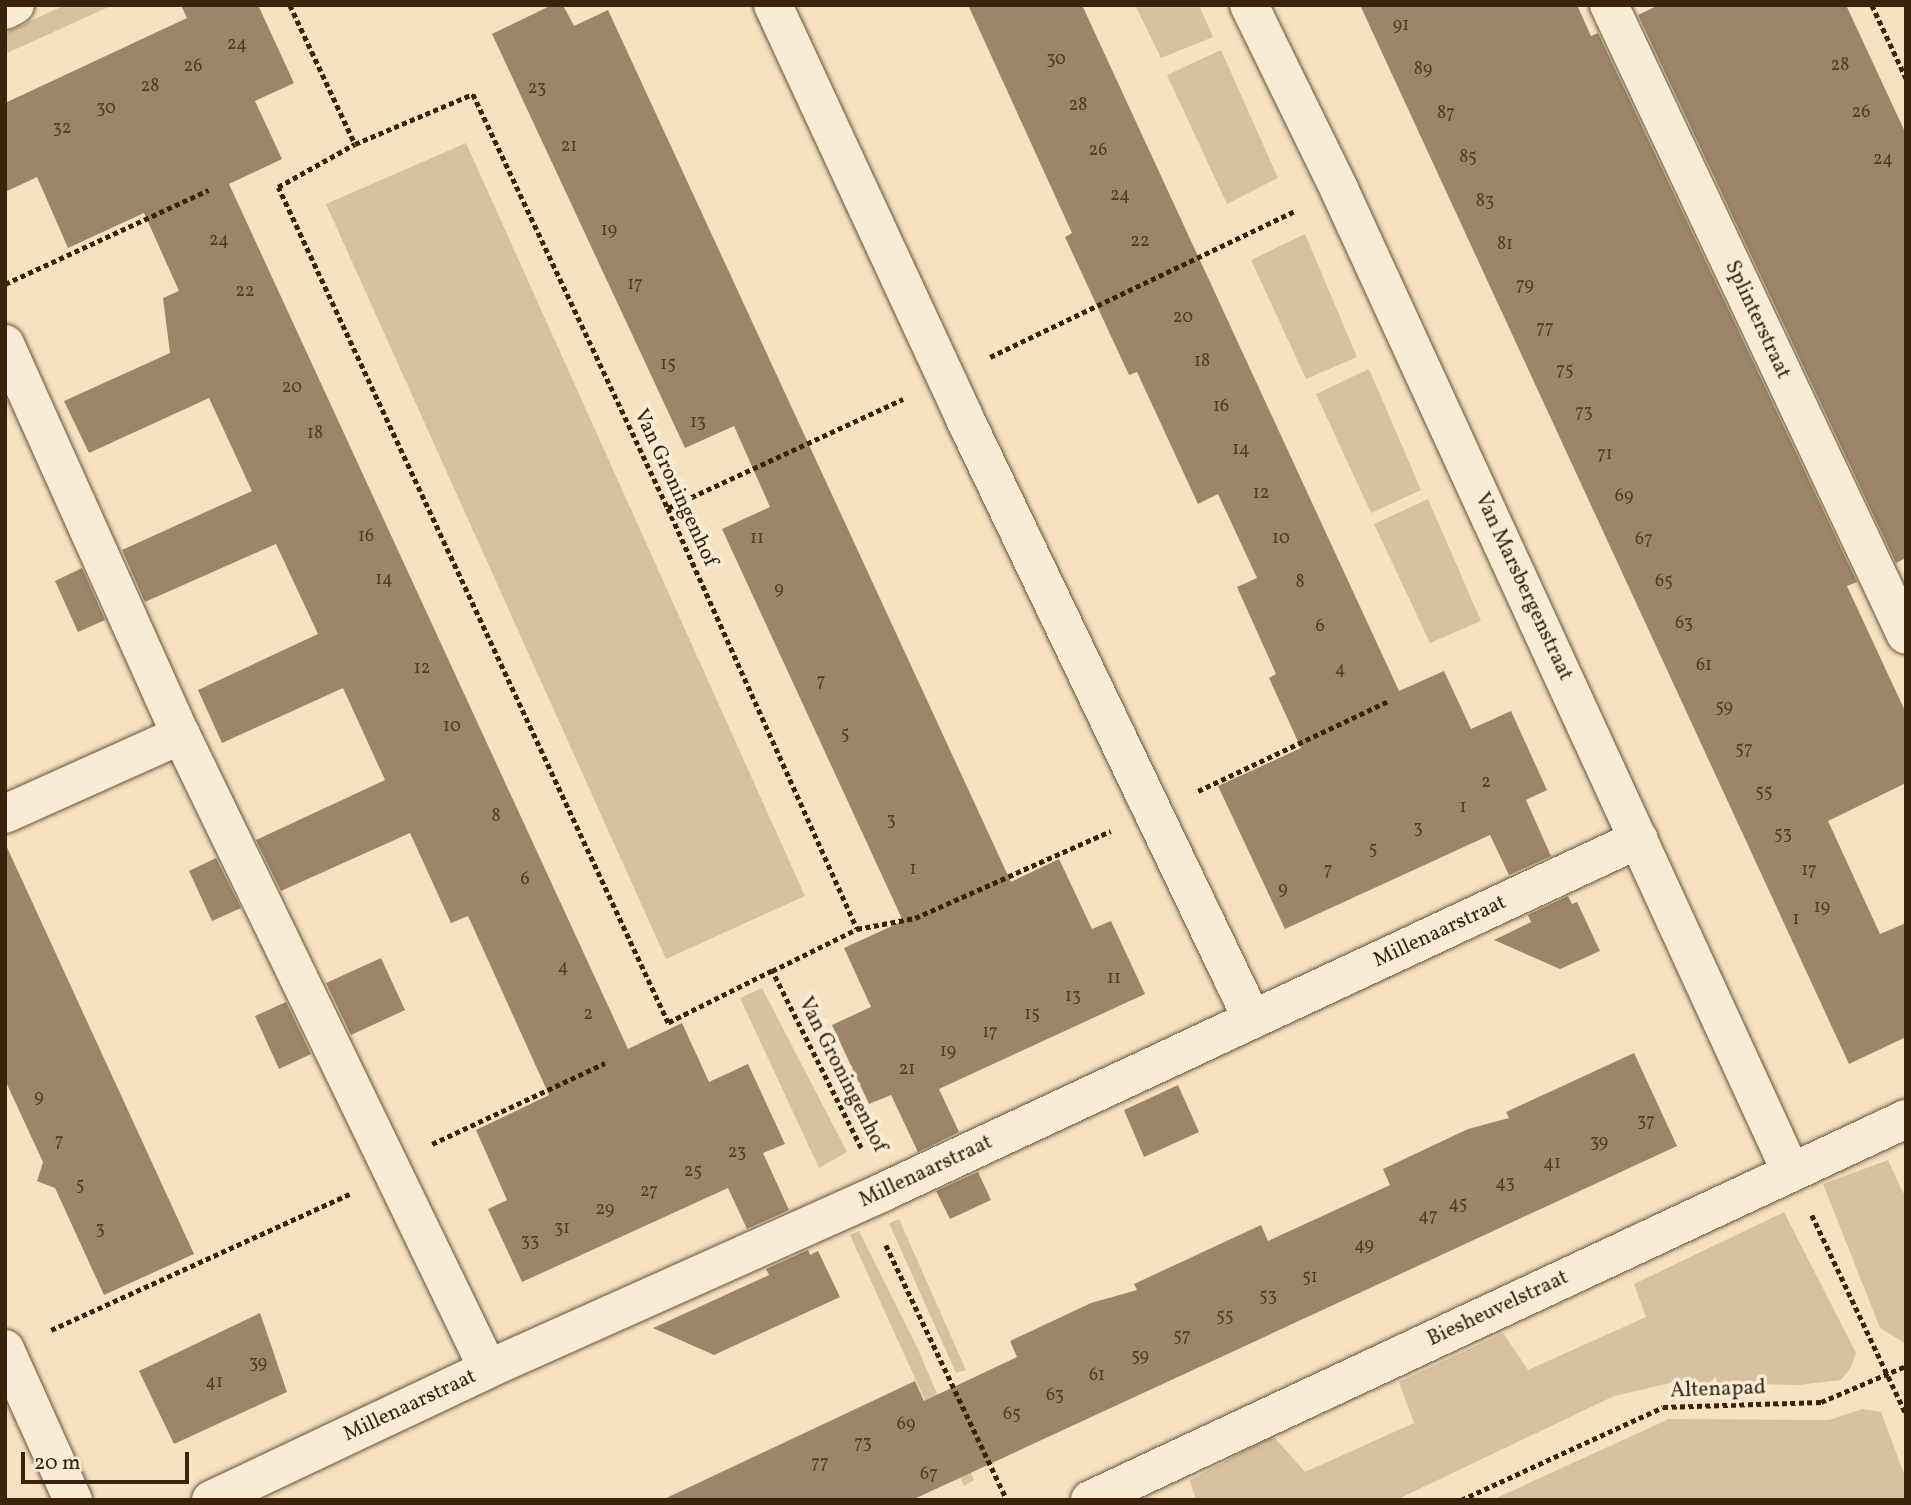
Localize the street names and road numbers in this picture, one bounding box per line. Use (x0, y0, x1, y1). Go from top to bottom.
street label: Splinterstraat (1719, 257, 1795, 383)
street label: Van Groningenhof (628, 405, 722, 571)
street label: Van Marsbergenstraat (1468, 489, 1578, 685)
street label: Millenaarstraat (1370, 890, 1510, 974)
street label: Van Groningenhof (792, 993, 892, 1157)
street label: Millenaarstraat (856, 1130, 996, 1214)
street label: Biesheuvelstraat (1424, 1265, 1572, 1353)
street label: Millenaarstraat (340, 1364, 480, 1448)
street label: Altenapad (1670, 1376, 1766, 1404)

